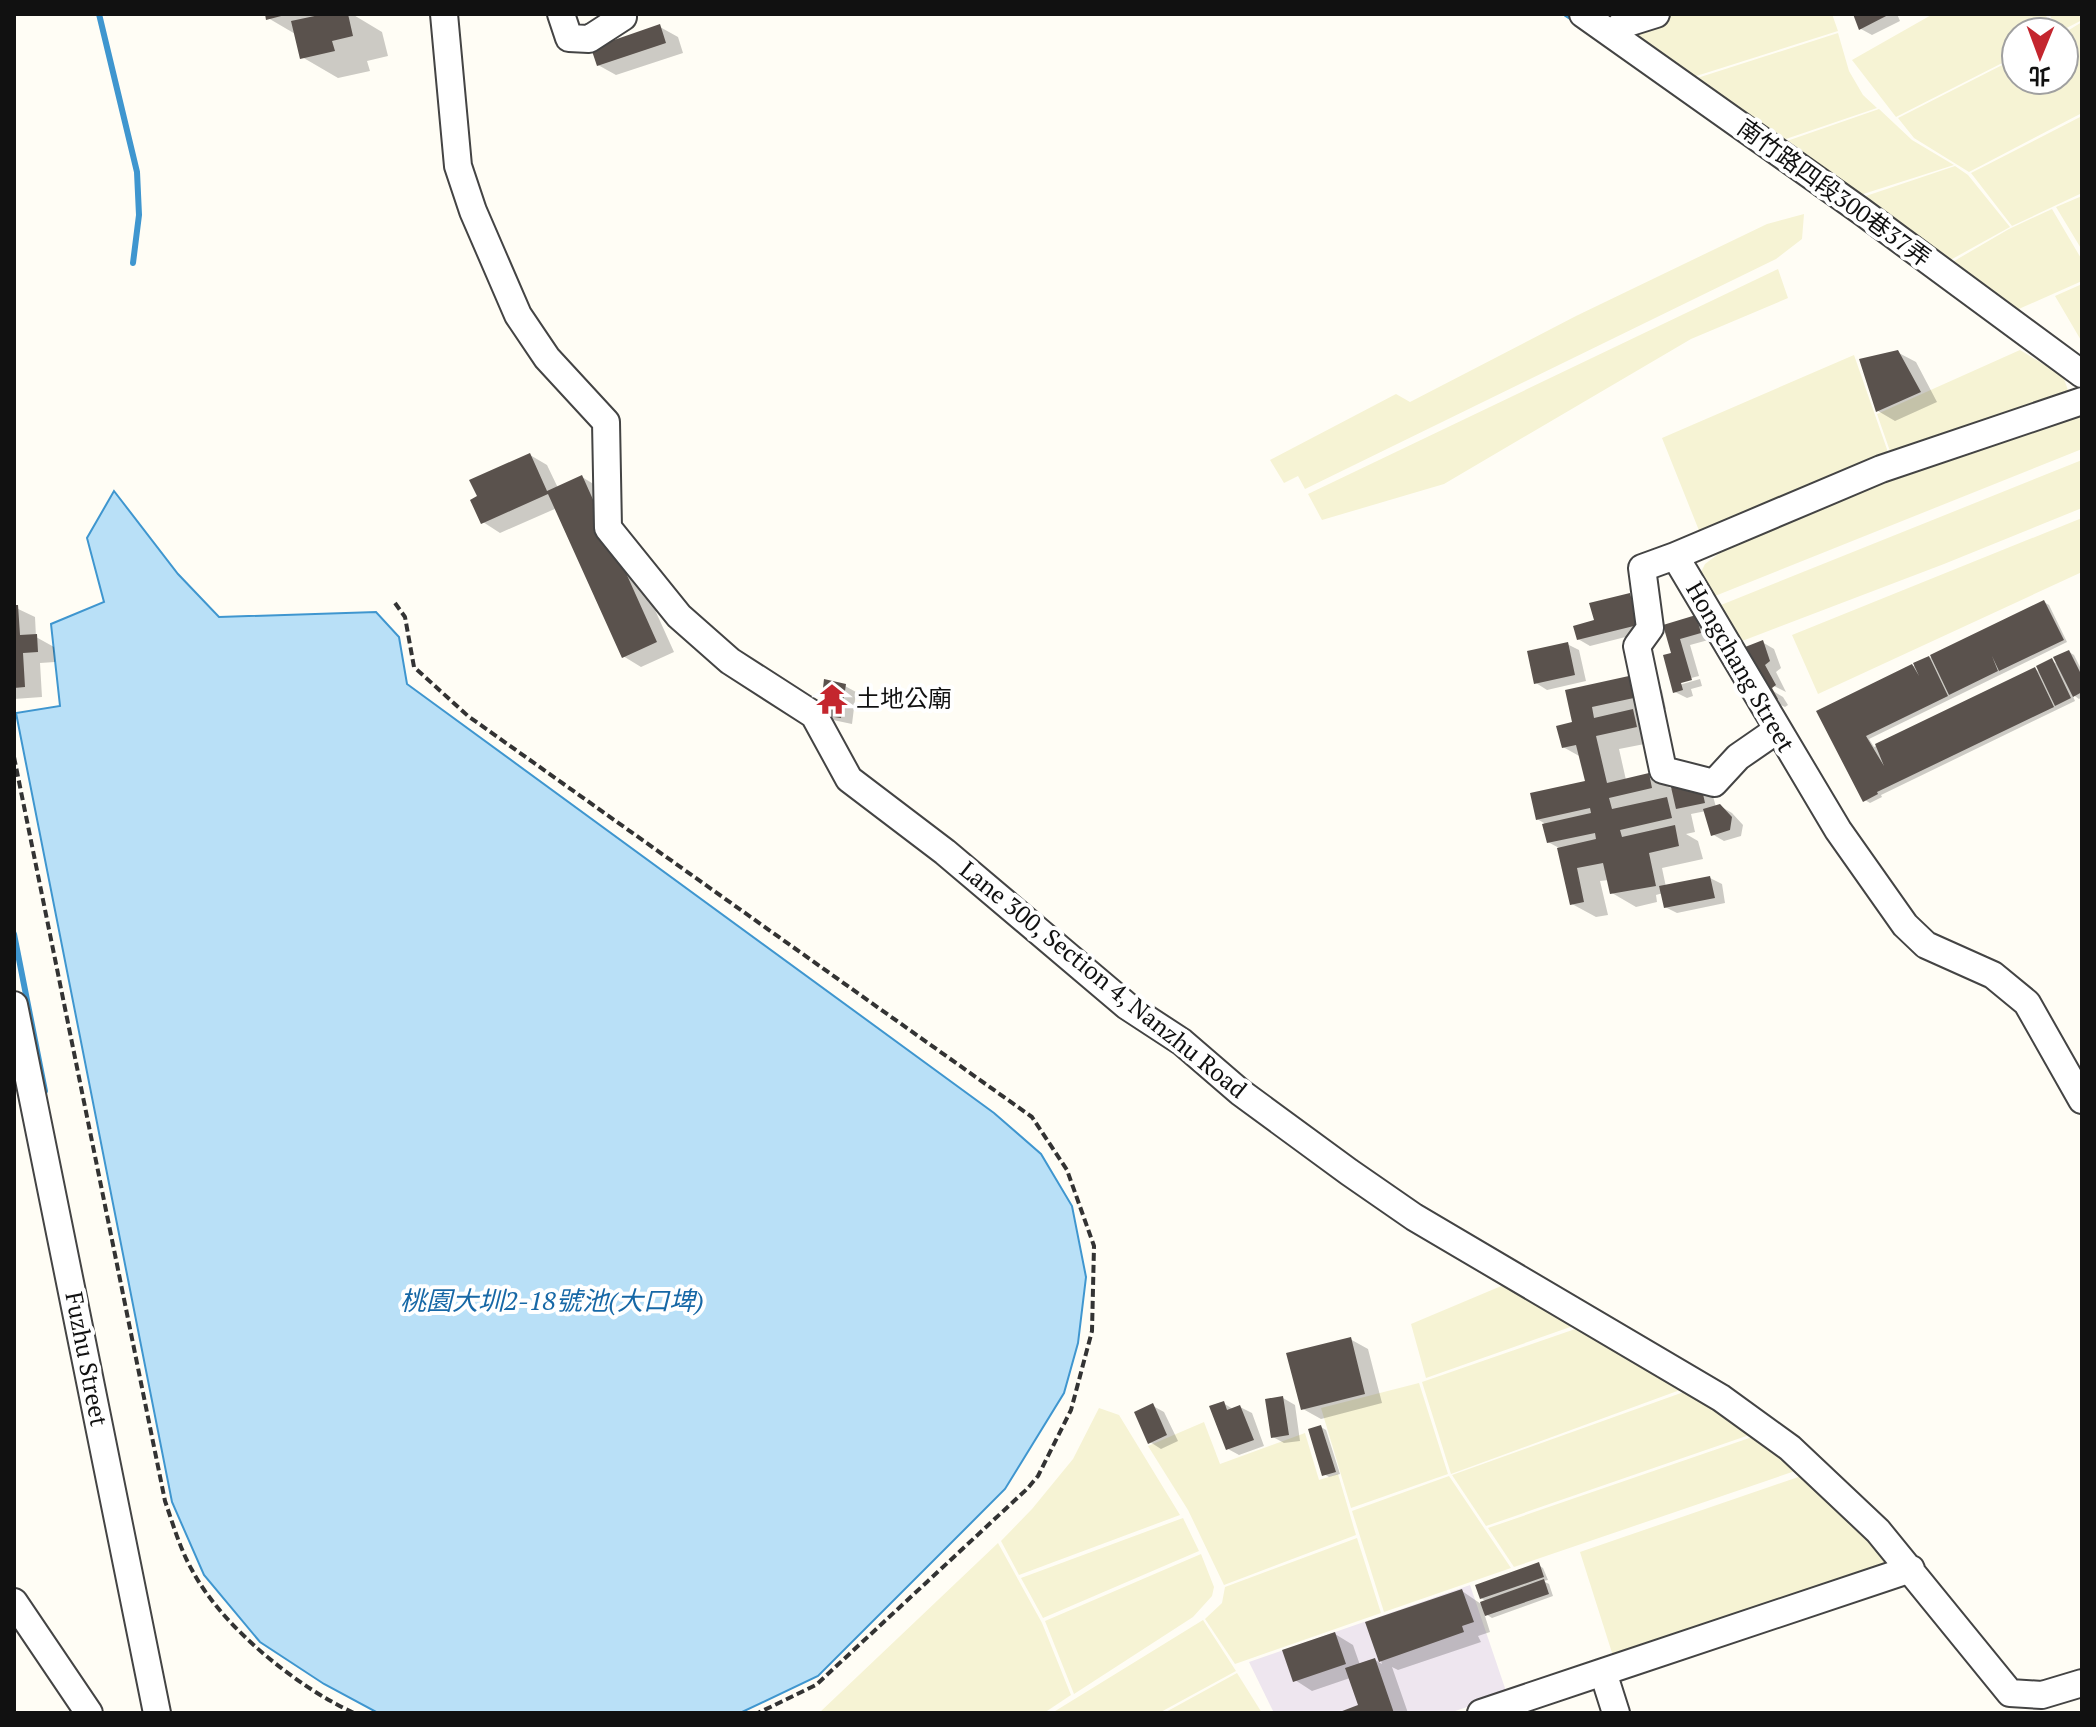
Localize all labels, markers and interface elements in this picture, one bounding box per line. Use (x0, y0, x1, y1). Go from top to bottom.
north arrow (2000, 16, 2080, 96)
text: 北 (2028, 62, 2051, 91)
street label: 南竹路四段300巷37弄 (1731, 111, 1938, 273)
street label: Hongchang Street (1679, 575, 1803, 758)
temple icon: 土地公廟 (815, 682, 849, 716)
place label: 土地公廟 (856, 682, 952, 714)
street label: Lane 300, Section 4, Nanzhu Road (954, 853, 1254, 1105)
water label: 桃園大圳2-18號池(大口埤) (400, 1283, 704, 1317)
street label: Fuzhu Street (58, 1289, 116, 1429)

